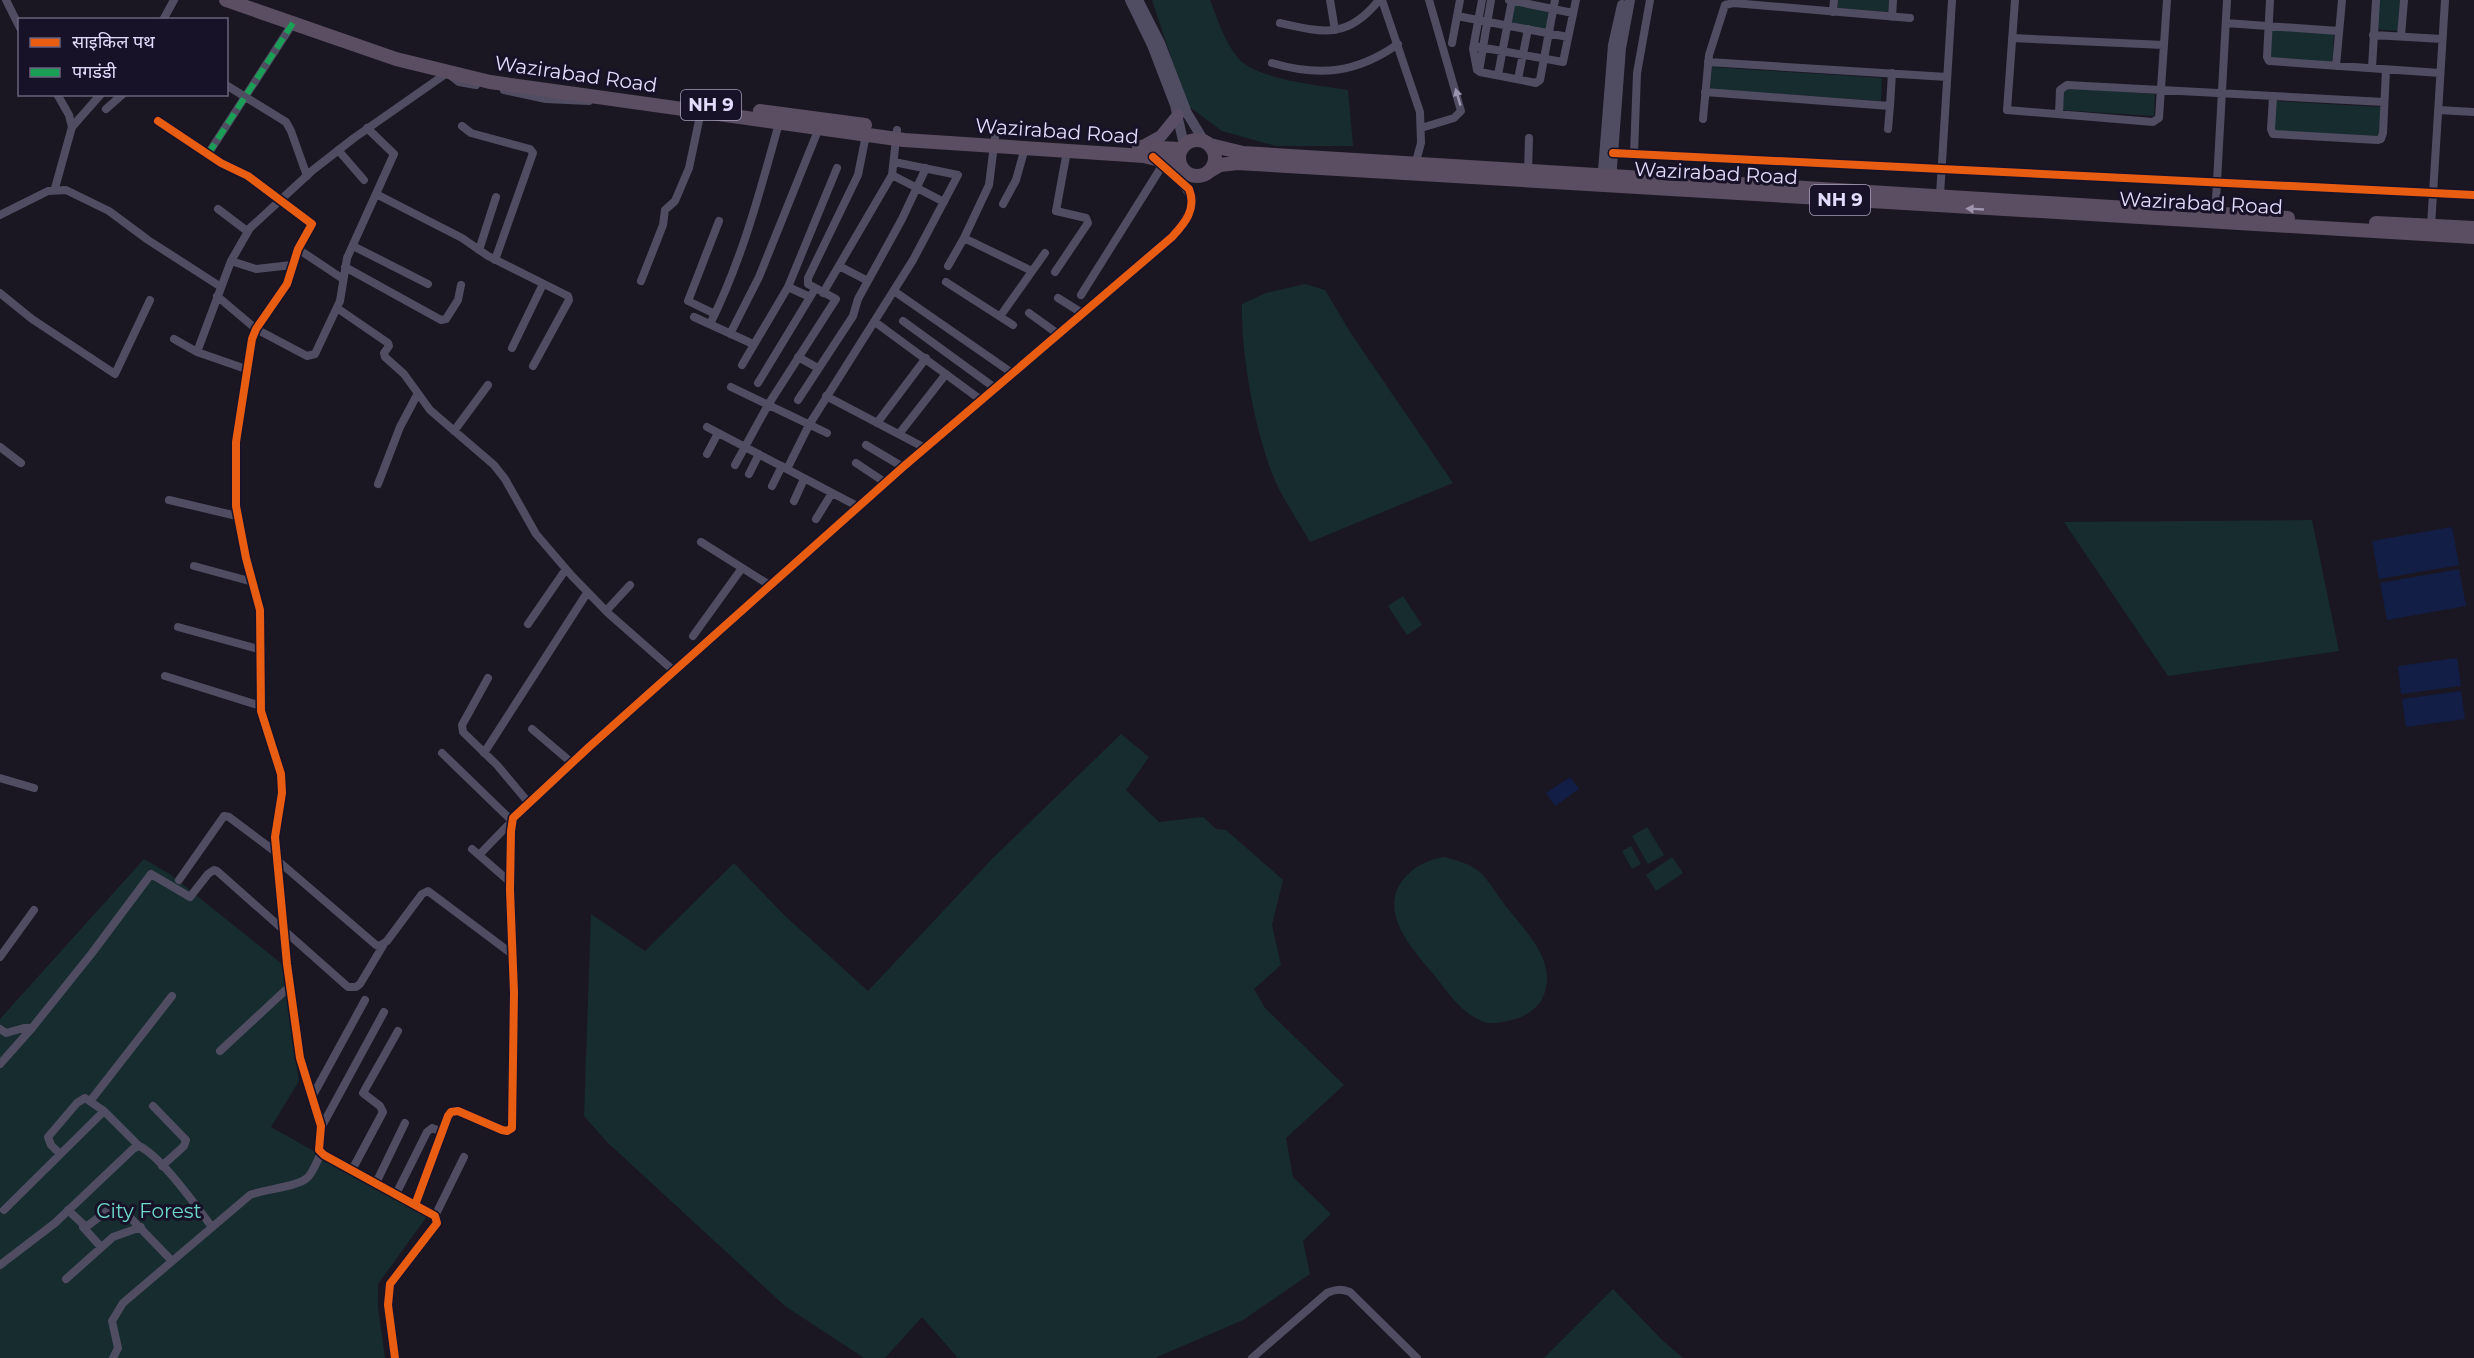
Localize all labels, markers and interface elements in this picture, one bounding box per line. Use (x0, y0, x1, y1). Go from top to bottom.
legend (18, 18, 228, 96)
text: साइकिल पथ (72, 31, 155, 53)
street label: Wazirabad Road (493, 51, 659, 97)
text: पगडंडी (72, 61, 117, 83)
one-way arrow (1453, 88, 1463, 106)
road number: NH 9 (681, 90, 741, 120)
street label: Wazirabad Road (974, 113, 1140, 149)
street label: Wazirabad Road (1634, 157, 1798, 189)
road number: NH 9 (1810, 185, 1870, 215)
street label: Wazirabad Road (2119, 187, 2283, 219)
one-way arrow (1966, 205, 1985, 214)
park label: City Forest (96, 1199, 202, 1223)

